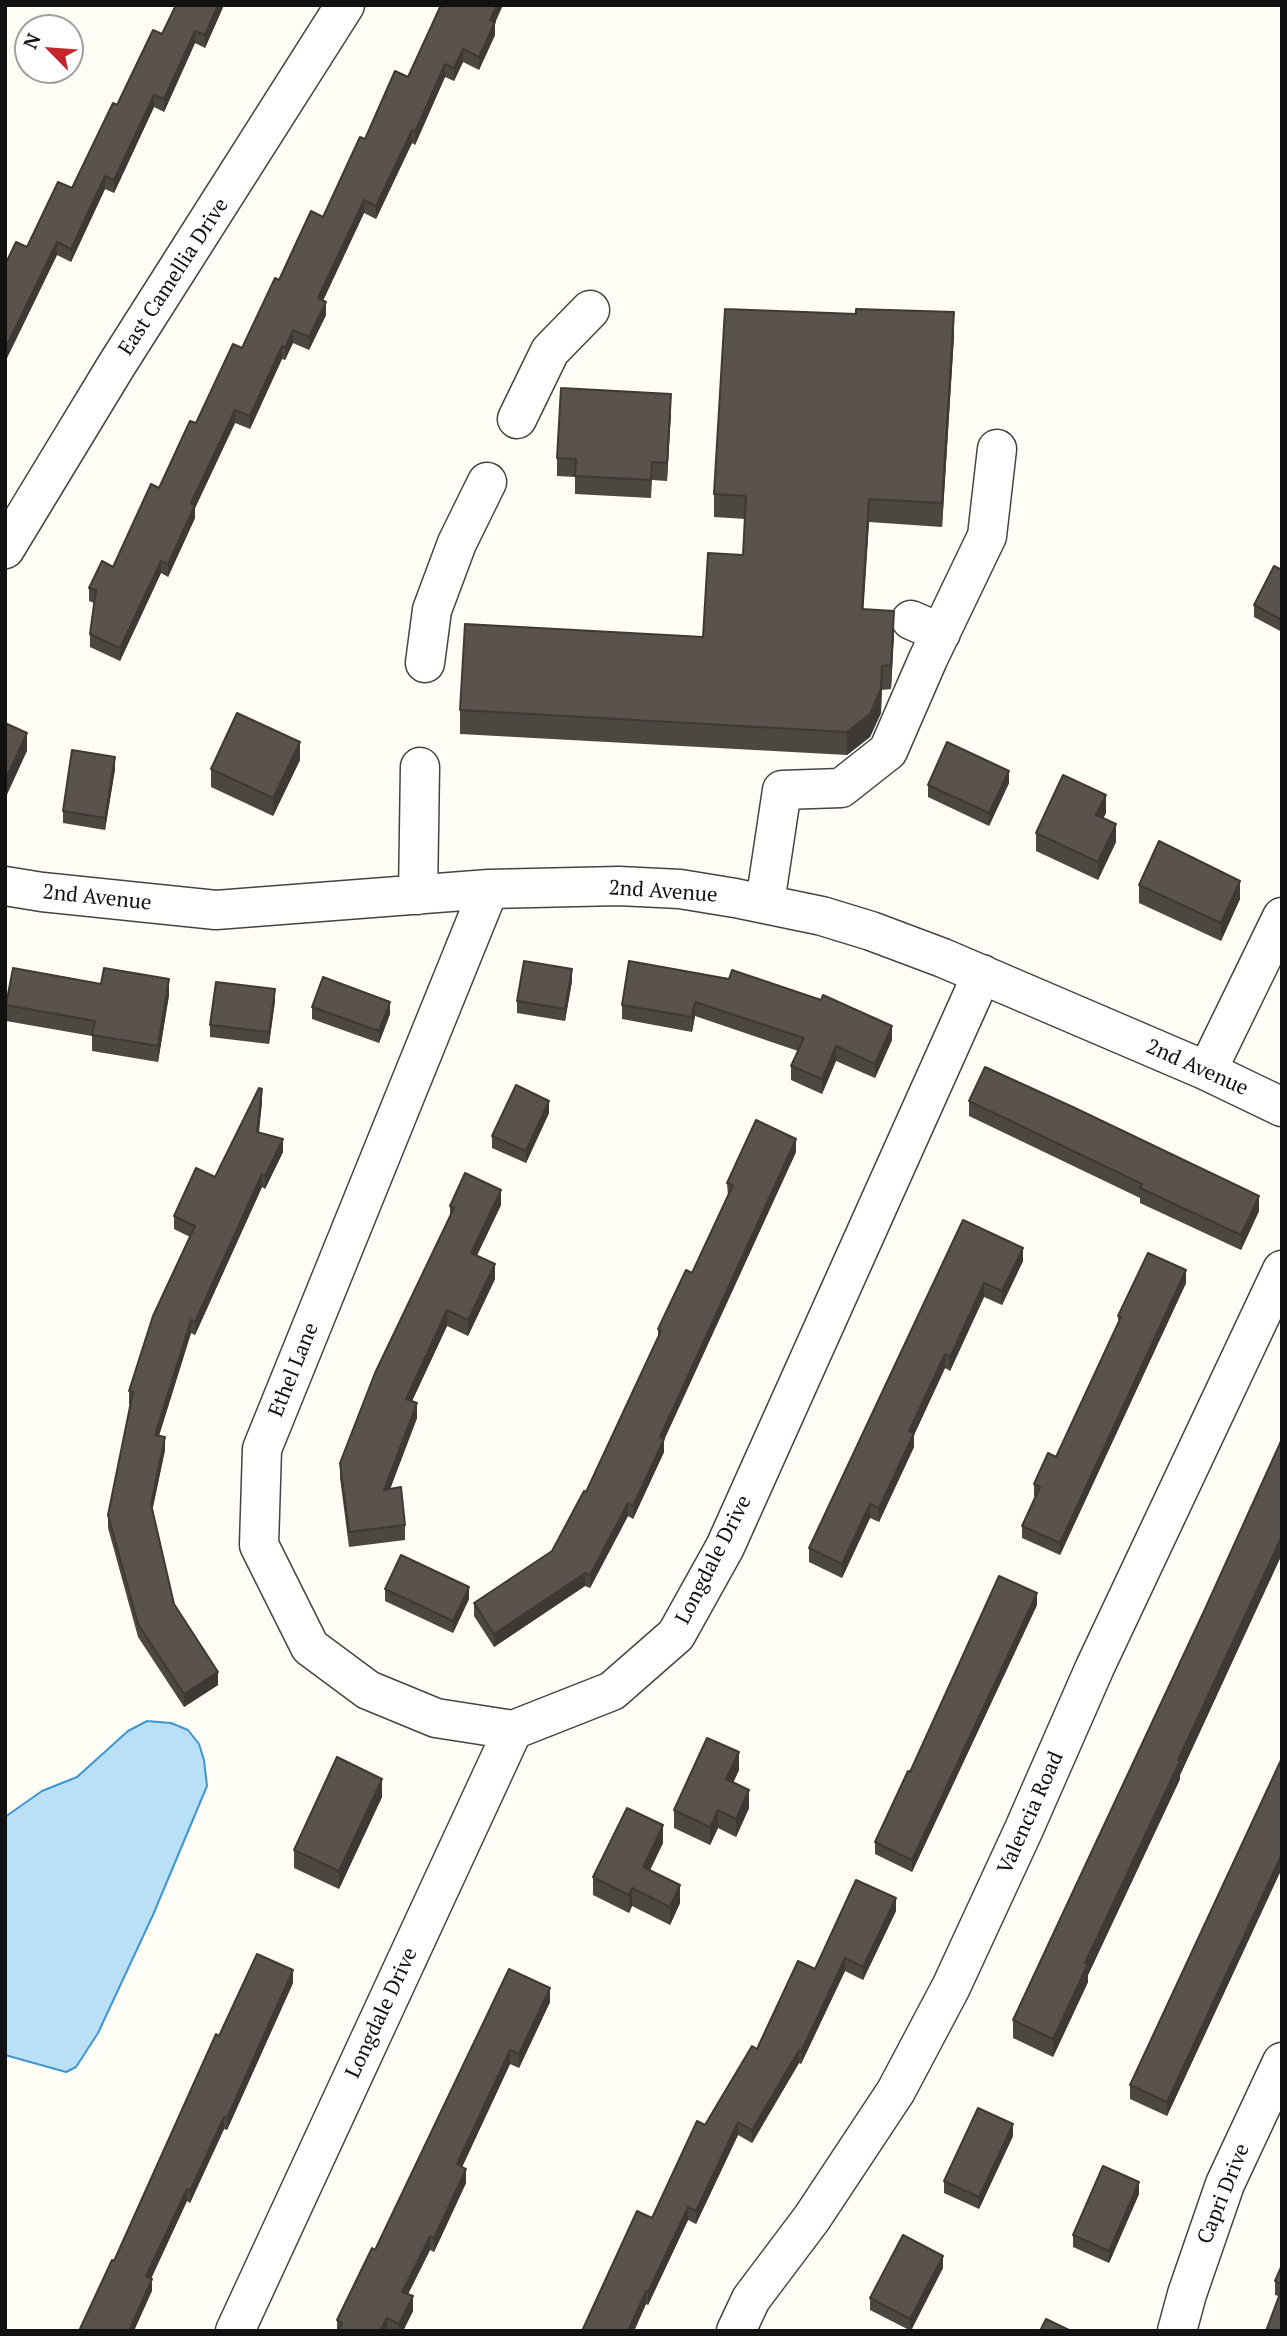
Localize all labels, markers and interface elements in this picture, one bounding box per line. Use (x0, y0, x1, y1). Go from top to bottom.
north arrow (14, 14, 84, 84)
text: N (17, 29, 46, 53)
street label: East Camellia Drive (114, 194, 234, 360)
street label: 2nd Avenue (608, 876, 718, 908)
street label: 2nd Avenue (41, 880, 153, 916)
street label: 2nd Avenue (1142, 1034, 1252, 1102)
street label: Ethel Lane (264, 1319, 324, 1421)
street label: Longdale Drive (671, 1491, 757, 1629)
street label: Valencia Road (993, 1748, 1069, 1878)
street label: Longdale Drive (341, 1944, 423, 2082)
street label: Capri Drive (1193, 2140, 1255, 2248)

